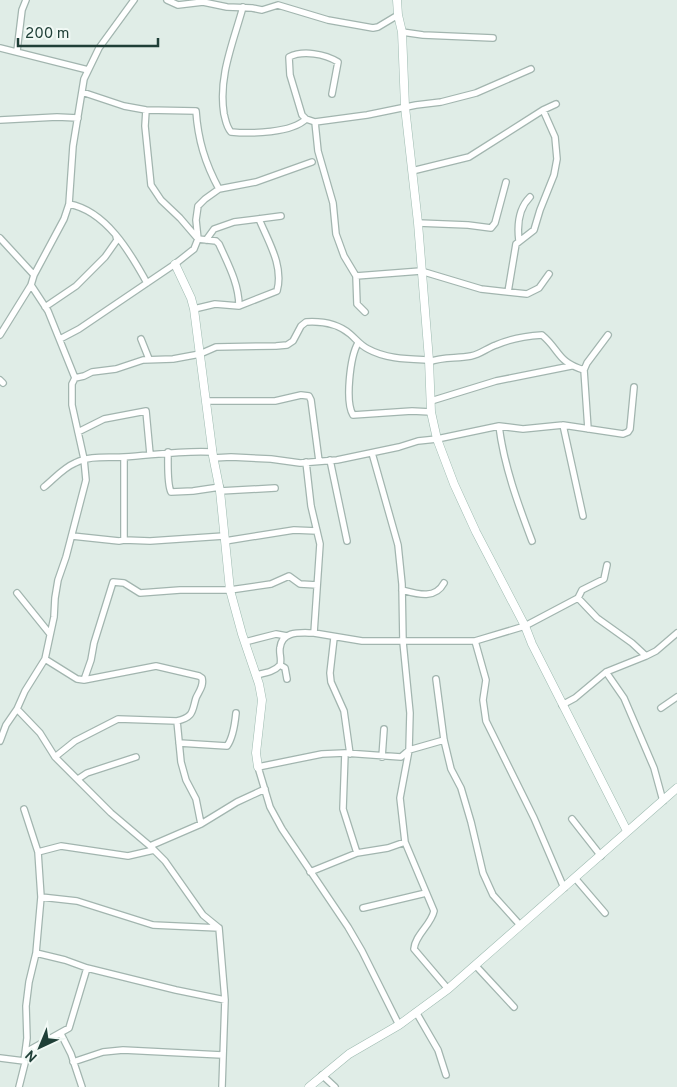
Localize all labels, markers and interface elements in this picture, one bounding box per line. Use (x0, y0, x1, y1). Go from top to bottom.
scale bar (18, 15, 158, 47)
text: 200 m (25, 25, 70, 44)
north arrow (15, 1022, 65, 1072)
text: N (22, 1046, 42, 1065)

